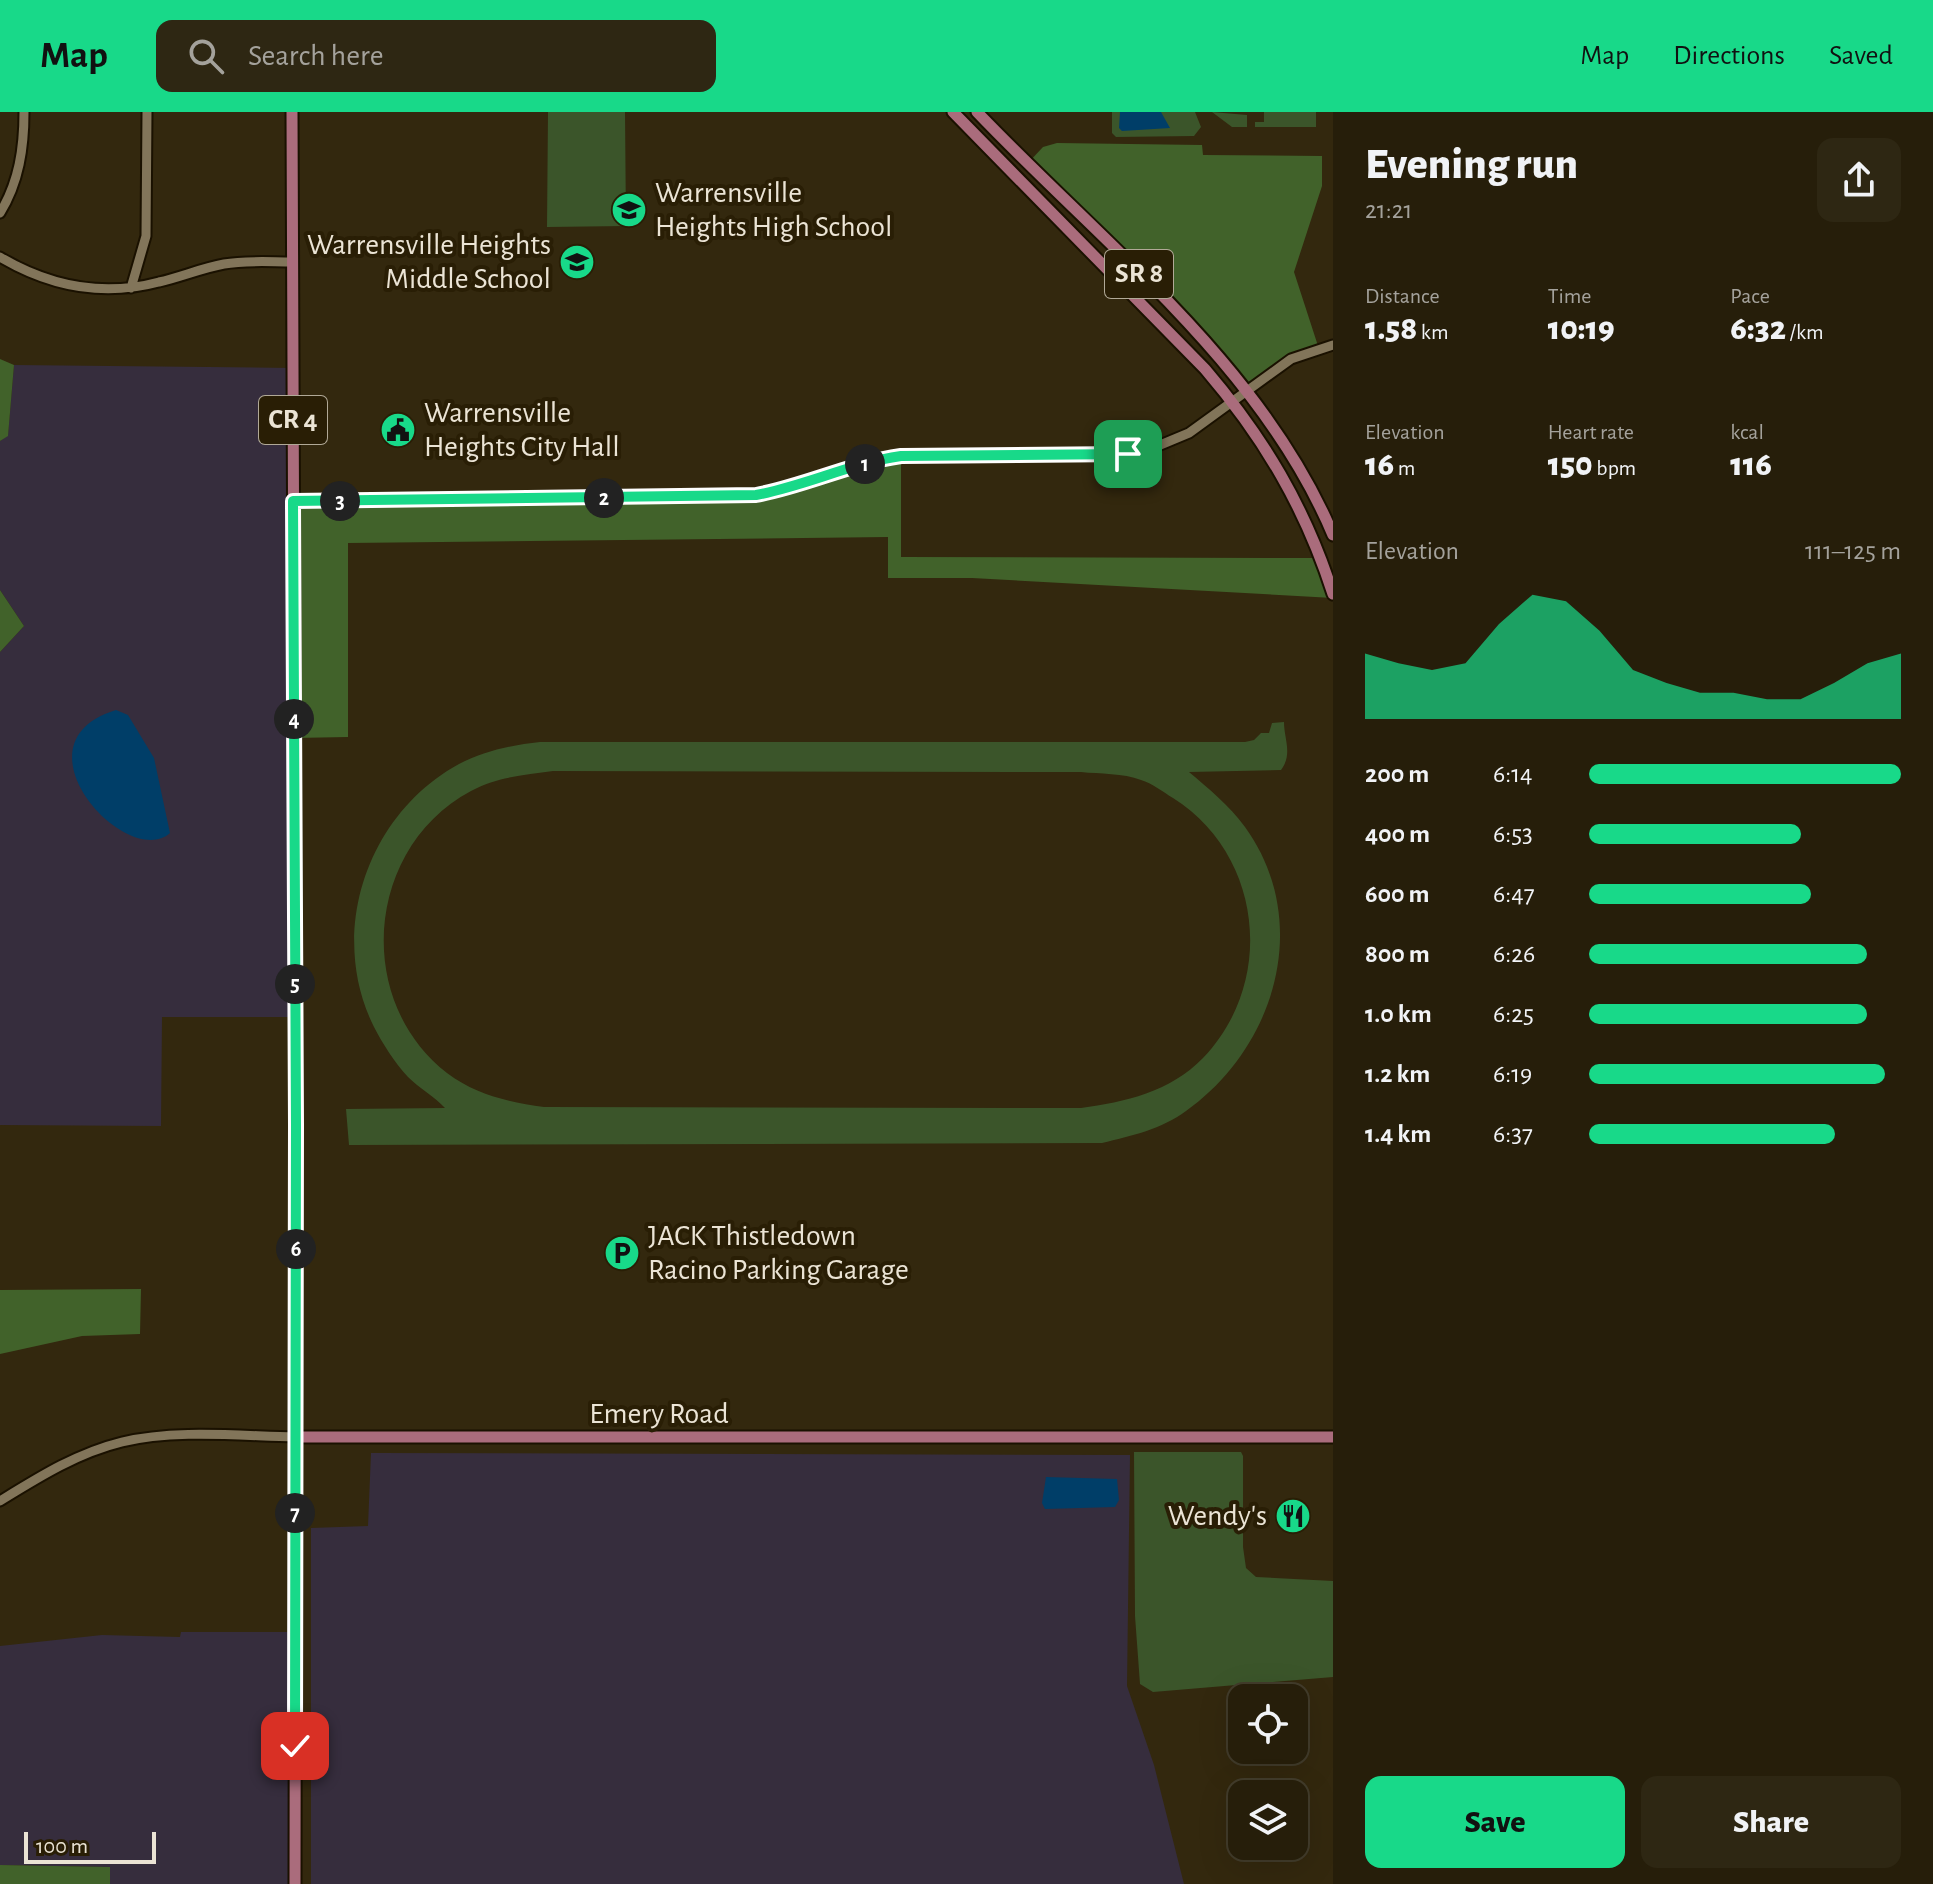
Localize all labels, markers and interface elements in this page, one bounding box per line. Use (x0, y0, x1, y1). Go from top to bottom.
search box (156, 20, 716, 92)
icon: search (184, 34, 228, 78)
text: Map (40, 37, 108, 75)
text: Search here (248, 41, 384, 71)
text: Map (1580, 42, 1629, 70)
text: Directions (1673, 42, 1785, 70)
text: Saved (1829, 42, 1893, 70)
button: share (1817, 138, 1901, 222)
text: Evening run (1365, 143, 1578, 187)
place label: Warrensville Heights High School (655, 178, 892, 242)
school or university icon: Warrensville Heights High School (610, 191, 648, 229)
text: 21:21 (1365, 197, 1413, 223)
place label: Warrensville Heights Middle School (307, 230, 551, 294)
school or university icon: Warrensville Heights Middle School (558, 243, 596, 281)
road number: SR 8 (1105, 250, 1173, 298)
text: Distance (1365, 285, 1440, 307)
text: Time (1548, 285, 1592, 307)
text: Pace (1730, 285, 1770, 307)
text: 1.58 (1365, 312, 1417, 346)
text: 10:19 (1548, 312, 1615, 346)
text: 6:32 (1730, 312, 1786, 346)
text: km (1417, 321, 1449, 343)
text: /km (1786, 321, 1824, 343)
road number: CR 4 (259, 396, 327, 444)
place label: Warrensville Heights City Hall (424, 398, 620, 462)
public building icon: Warrensville Heights City Hall (379, 411, 417, 449)
pin (1094, 420, 1162, 488)
text: Elevation (1365, 421, 1445, 443)
text: Heart rate (1548, 421, 1634, 443)
text: kcal (1730, 421, 1764, 443)
icon: arrive (1106, 432, 1150, 476)
pin: 1 (845, 444, 885, 484)
text: 16 (1365, 448, 1394, 482)
text: 150 (1548, 448, 1593, 482)
text: 116 (1730, 448, 1772, 482)
text: 1 (861, 453, 869, 475)
text: m (1394, 457, 1415, 479)
text: bpm (1593, 457, 1636, 479)
pin: 2 (584, 478, 624, 518)
pin: 3 (320, 481, 360, 521)
text: 2 (599, 487, 609, 509)
text: 3 (335, 490, 345, 512)
text: Elevation (1365, 538, 1459, 564)
text: 111–125 m (1805, 538, 1901, 564)
pin: 4 (274, 699, 314, 739)
text: 4 (288, 708, 300, 730)
text: 200 m (1365, 761, 1429, 787)
text: 6:14 (1493, 761, 1533, 787)
text: 400 m (1365, 821, 1430, 847)
text: 6:53 (1493, 821, 1533, 847)
text: 600 m (1365, 881, 1430, 907)
text: 6:47 (1493, 881, 1535, 907)
text: 800 m (1365, 941, 1430, 967)
text: 6:26 (1493, 941, 1535, 967)
pin: 5 (275, 964, 315, 1004)
text: 5 (290, 973, 300, 995)
text: 1.0 km (1365, 1001, 1432, 1027)
text: 6:25 (1493, 1001, 1534, 1027)
text: 1.2 km (1365, 1061, 1430, 1087)
text: 6:19 (1493, 1061, 1532, 1087)
text: 1.4 km (1365, 1121, 1431, 1147)
text: 6:37 (1493, 1121, 1533, 1147)
place label: JACK Thistledown Racino Parking Garage (648, 1221, 909, 1285)
pin: 6 (276, 1229, 316, 1269)
parking icon: JACK Thistledown Racino Parking Garage (603, 1234, 641, 1272)
text: 6 (291, 1238, 301, 1260)
street label: Emery Road (589, 1399, 729, 1429)
pin: 7 (275, 1493, 315, 1533)
restaurant icon: Wendy's (1274, 1497, 1312, 1535)
place label: Wendy's (1168, 1501, 1267, 1531)
text: 7 (290, 1502, 300, 1524)
map controls (1228, 1684, 1308, 1860)
button: locate (1228, 1684, 1308, 1764)
pin (261, 1712, 329, 1780)
icon: check (273, 1724, 317, 1768)
button: Save (1365, 1776, 1625, 1868)
button: Share (1641, 1776, 1901, 1868)
button: layers (1228, 1780, 1308, 1860)
scale bar (24, 1828, 156, 1864)
text: 100 m (36, 1835, 88, 1857)

